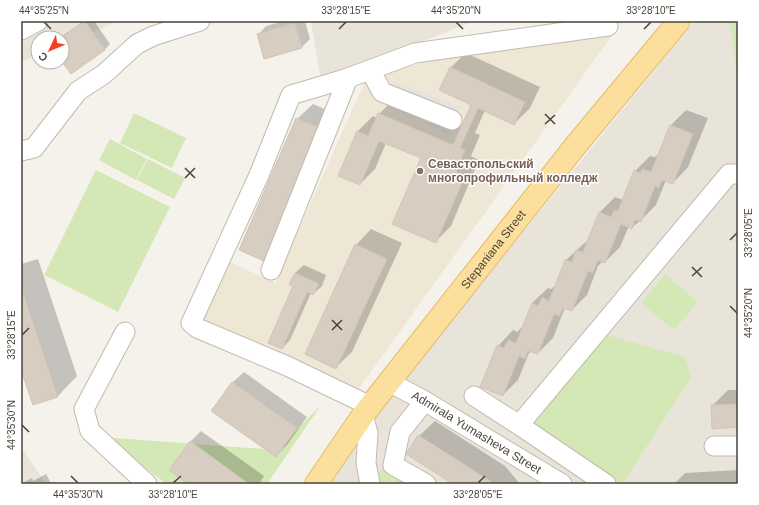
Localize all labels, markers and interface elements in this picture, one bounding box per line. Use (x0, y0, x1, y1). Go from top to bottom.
text: 44°35'25"N (19, 5, 69, 16)
text: 33°28'15"E (321, 5, 371, 16)
text: 44°35'20"N (431, 5, 481, 16)
text: 33°28'10"E (626, 5, 676, 16)
north arrow (30, 30, 70, 70)
text: С (36, 50, 50, 64)
place label: Севастопольский многопрофильный колледж (428, 157, 598, 185)
marker: Севастопольский многопрофильный колледж (415, 166, 425, 176)
street label: Stepaniana Street (458, 207, 529, 292)
text: 33°28'05"E (743, 208, 754, 258)
text: 44°35'20"N (743, 288, 754, 338)
text: 33°28'15"E (6, 310, 17, 360)
street label: Admirala Yumasheva Street (409, 388, 544, 477)
text: 44°35'30"N (6, 400, 17, 450)
text: 44°35'30"N (53, 489, 103, 500)
text: 33°28'10"E (148, 489, 198, 500)
text: 33°28'05"E (453, 489, 503, 500)

